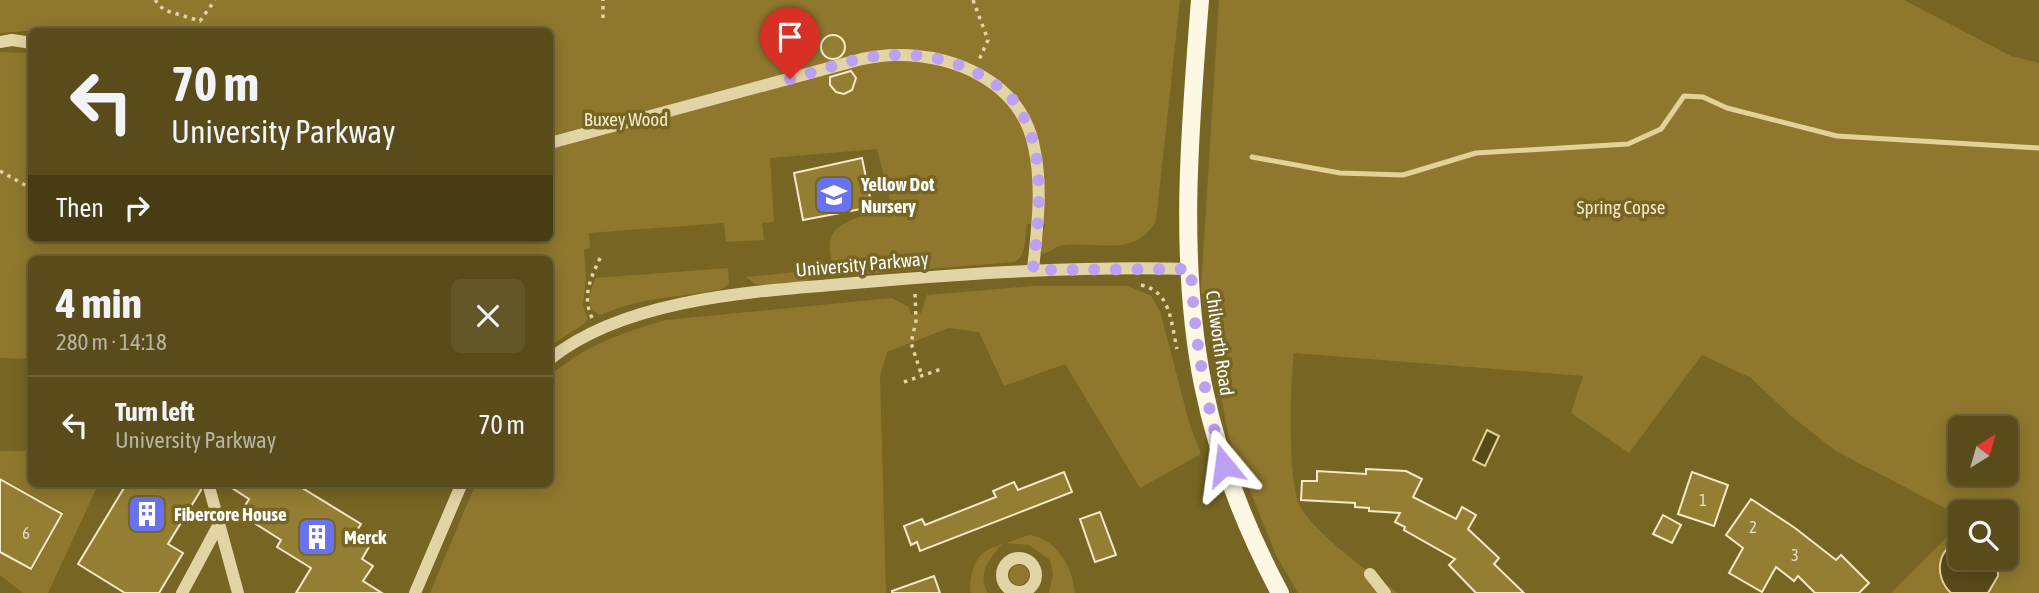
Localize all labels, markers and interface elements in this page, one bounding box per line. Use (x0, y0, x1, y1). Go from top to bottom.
pin (760, 7, 820, 79)
icon: arrive (771, 18, 809, 56)
text: 70 m (171, 55, 259, 111)
icon: left (56, 56, 147, 147)
park label: Buxey Wood (584, 108, 668, 130)
text: University Parkway (171, 113, 395, 150)
place label: Yellow Dot Nursery (860, 173, 935, 217)
school or university icon: Yellow Dot Nursery (813, 174, 855, 216)
icon: right (118, 189, 156, 227)
text: Then (56, 193, 104, 223)
park label: Spring Copse (1577, 196, 1665, 218)
street label: University Parkway (795, 247, 929, 281)
text: 4 min (56, 279, 142, 327)
button: close (451, 279, 525, 353)
street label: Chilworth Road (1202, 289, 1238, 397)
text: 280 m · 14:18 (56, 329, 167, 355)
text: Turn left (115, 397, 195, 427)
icon: left (56, 406, 94, 444)
text: 70 m (478, 410, 525, 440)
north arrow (1948, 416, 2018, 486)
map controls (1948, 416, 2018, 570)
text: University Parkway (115, 427, 276, 453)
position arrow (1187, 428, 1261, 502)
house number: 1 (1699, 491, 1707, 509)
building icon: Fibercore House (126, 493, 168, 535)
button: search (1948, 500, 2018, 570)
place label: Fibercore House (174, 503, 287, 525)
building icon: Merck (296, 516, 338, 558)
house number: 2 (1749, 518, 1757, 536)
house number: 6 (22, 524, 30, 542)
place label: Merck (344, 526, 387, 548)
house number: 3 (1791, 546, 1799, 564)

